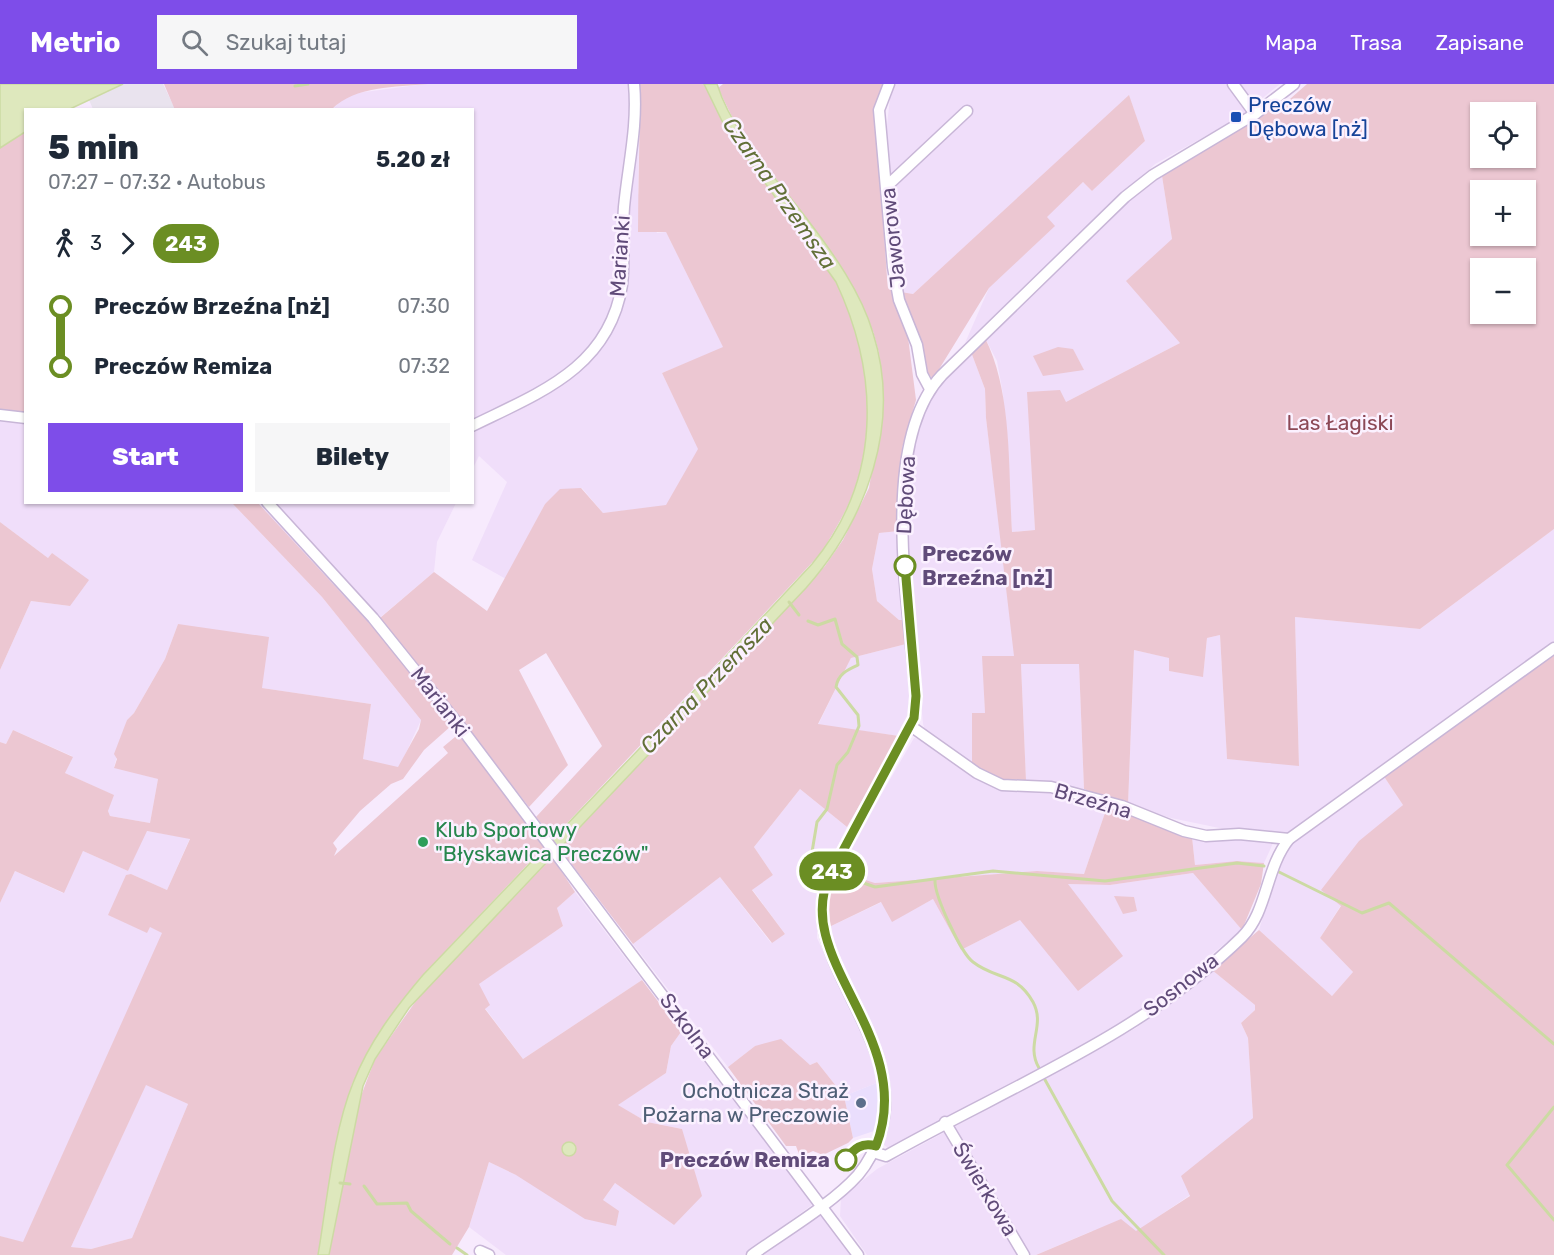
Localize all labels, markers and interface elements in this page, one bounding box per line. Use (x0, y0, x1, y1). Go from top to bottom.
search box (157, 15, 577, 69)
text: Metrio (30, 26, 121, 59)
icon: search (178, 26, 211, 59)
text: Szukaj tutaj (226, 29, 346, 56)
text: Mapa (1265, 30, 1317, 55)
text: Trasa (1350, 30, 1402, 55)
text: Zapisane (1435, 30, 1524, 55)
place label: Preczów Dębowa [nż] (1248, 92, 1368, 141)
map controls (1470, 102, 1536, 324)
button: locate (1470, 102, 1536, 168)
marker: Preczów Dębowa [nż] (1229, 110, 1243, 124)
water label: Czarna Przemsza (717, 112, 842, 275)
text: 5 min (48, 128, 139, 167)
text: 5.20 zł (376, 146, 450, 173)
text: 07:27 – 07:32 · Autobus (48, 170, 266, 194)
button: + (1470, 180, 1536, 246)
street label: Jaworowa (875, 186, 910, 290)
street label: Marianki (604, 214, 635, 298)
icon: walk (48, 227, 81, 260)
icon: forward (111, 227, 144, 260)
text: 3 (90, 231, 102, 255)
text: 243 (165, 231, 207, 256)
button: − (1470, 258, 1536, 324)
text: Preczów Brzeźna [nż] (94, 293, 330, 320)
text: 07:30 (397, 294, 450, 318)
text: Preczów Remiza (94, 353, 272, 380)
text: 07:32 (398, 354, 450, 378)
park label: Las Łagiski (1286, 410, 1394, 435)
button: Start (48, 423, 243, 492)
button: Bilety (255, 423, 450, 492)
street label: Dębowa (891, 455, 920, 535)
place label: Preczów Brzeźna [nż] (922, 541, 1053, 590)
marker: Preczów Brzeźna [nż] (894, 555, 916, 577)
water label: Czarna Przemsza (634, 611, 778, 759)
street label: Marianki (405, 662, 475, 742)
street label: Brzeźna (1052, 778, 1135, 823)
place label: Klub Sportowy "Błyskawica Preczów" (435, 817, 649, 866)
marker: Klub Sportowy "Błyskawica Preczów" (416, 835, 430, 849)
line badge: 243 (798, 852, 866, 890)
text: 243 (811, 859, 853, 884)
street label: Sosnowa (1138, 948, 1223, 1022)
street label: Szkolna (655, 988, 720, 1063)
place label: Ochotnicza Straż Pożarna w Preczowie (642, 1078, 849, 1127)
marker: Ochotnicza Straż Pożarna w Preczowie (854, 1096, 868, 1110)
street label: Świerkowa (948, 1137, 1023, 1240)
place label: Preczów Remiza (660, 1147, 830, 1172)
marker: Preczów Remiza (835, 1149, 857, 1171)

